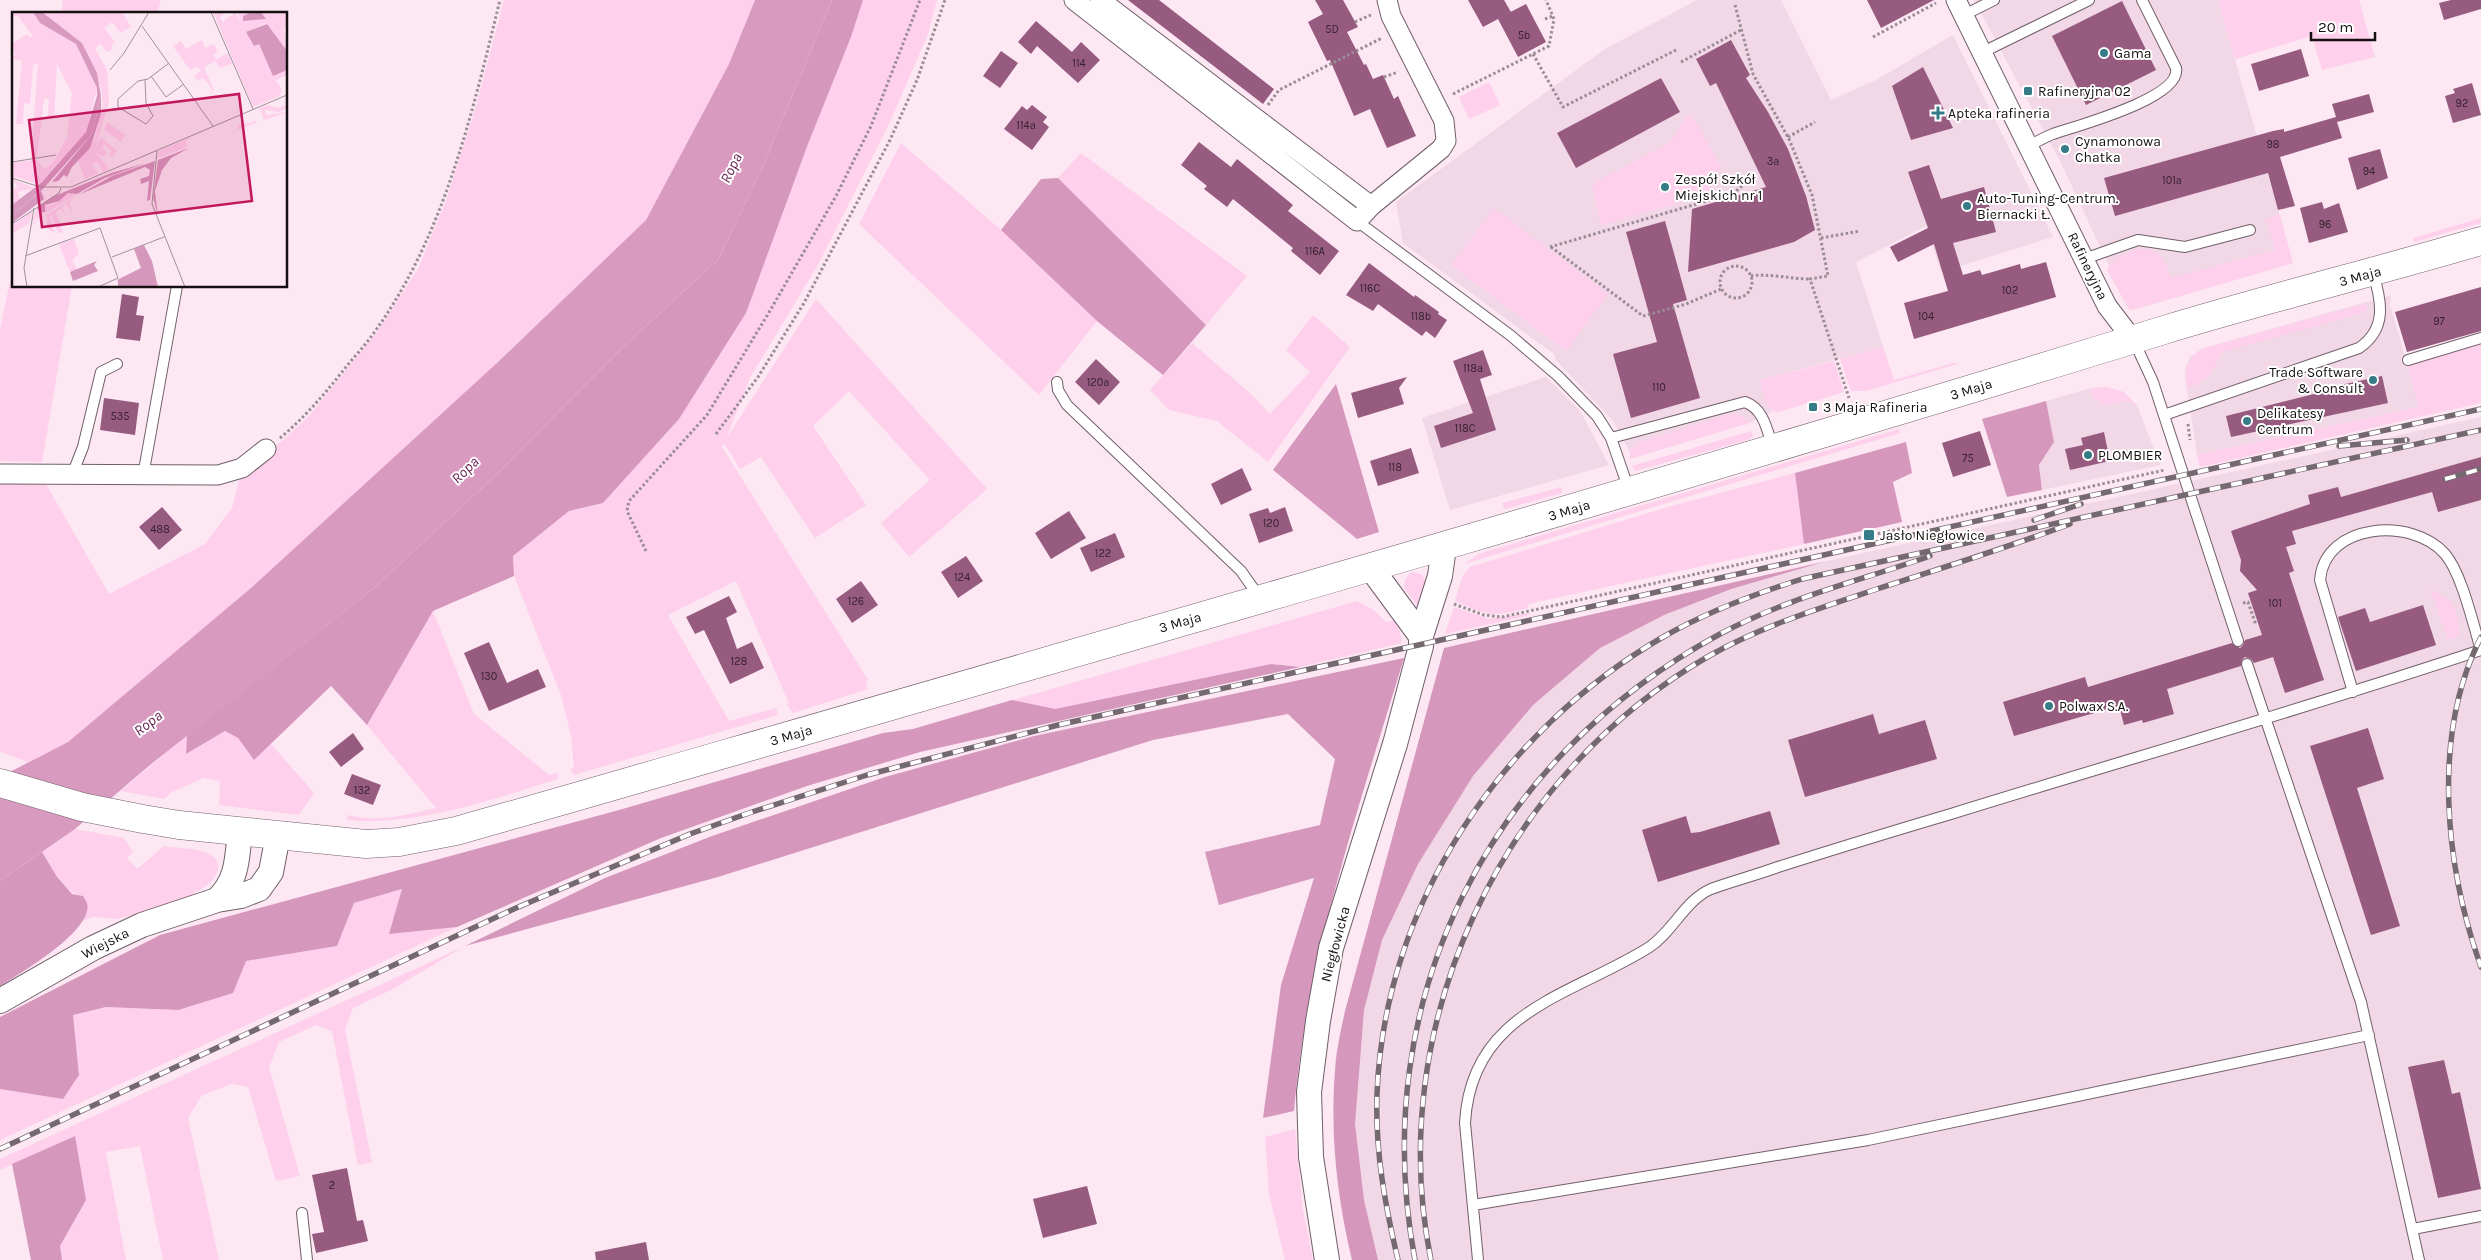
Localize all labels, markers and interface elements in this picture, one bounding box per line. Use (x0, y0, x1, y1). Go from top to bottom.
scale bar (2311, 10, 2375, 42)
inset map (12, 12, 288, 288)
text: 20 m (2318, 18, 2353, 36)
house number: 5D (1325, 23, 1339, 36)
house number: 5b (1518, 29, 1530, 42)
place label: Gama (2114, 45, 2152, 62)
marker: Gama (2098, 47, 2110, 59)
house number: 114 (1072, 57, 1086, 70)
place label: Rafineryjna 02 (2038, 83, 2131, 100)
marker: Rafineryjna 02 (2022, 85, 2034, 97)
house number: 92 (2456, 97, 2468, 110)
place label: Apteka rafineria (1948, 105, 2050, 122)
marker: Apteka rafineria (1932, 107, 1944, 119)
house number: 114a (1016, 119, 1036, 132)
place label: Cynamonowa Chatka (2075, 133, 2161, 166)
house number: 98 (2266, 138, 2280, 151)
marker: Cynamonowa Chatka (2059, 143, 2071, 155)
water label: Ropa (716, 150, 746, 186)
house number: 3a (1767, 155, 1779, 168)
house number: 94 (2363, 165, 2375, 178)
place label: Zespół Szkół Miejskich nr 1 (1675, 171, 1763, 204)
house number: 101a (2162, 174, 2182, 187)
marker: Zespół Szkół Miejskich nr 1 (1659, 181, 1671, 193)
place label: Auto-Tuning-Centrum. Biernacki Ł. (1977, 190, 2119, 223)
marker: Auto-Tuning-Centrum. Biernacki Ł. (1961, 200, 1973, 212)
house number: 96 (2319, 218, 2331, 231)
street label: Rafineryjna (2064, 230, 2111, 303)
house number: 116A (1305, 245, 1326, 258)
street label: 3 Maja (2337, 263, 2383, 290)
house number: 116C (1360, 282, 1380, 295)
house number: 102 (2002, 284, 2018, 297)
house number: 118b (1411, 310, 1431, 323)
house number: 104 (1918, 310, 1934, 323)
house number: 97 (2433, 315, 2445, 328)
house number: 118a (1463, 362, 1483, 375)
place label: Trade Software & Consult (2269, 364, 2363, 397)
marker: Trade Software & Consult (2367, 374, 2379, 386)
street label: 3 Maja (1948, 375, 1994, 404)
house number: 120a (1087, 376, 1109, 389)
house number: 110 (1652, 381, 1666, 394)
place label: 3 Maja Rafineria (1823, 399, 1927, 416)
marker: 3 Maja Rafineria (1807, 401, 1819, 413)
place label: Delikatesy Centrum (2257, 405, 2324, 438)
house number: 535 (111, 410, 129, 423)
marker: Delikatesy Centrum (2241, 415, 2253, 427)
house number: 118C (1455, 422, 1476, 435)
place label: PLOMBIER (2098, 447, 2162, 464)
marker: PLOMBIER (2082, 449, 2094, 461)
house number: 75 (1962, 452, 1974, 465)
water label: Ropa (448, 453, 482, 487)
house number: 118 (1388, 461, 1402, 474)
street label: 3 Maja (1546, 496, 1592, 525)
house number: 120 (1263, 517, 1279, 530)
house number: 488 (150, 523, 170, 536)
place label: Jasło Niegłowice (1880, 527, 1985, 544)
marker: Jasło Niegłowice (1862, 528, 1876, 542)
house number: 122 (1095, 547, 1111, 560)
house number: 124 (954, 571, 970, 584)
house number: 126 (848, 595, 864, 608)
house number: 101 (2268, 597, 2282, 610)
street label: 3 Maja (1157, 608, 1203, 637)
house number: 128 (731, 655, 748, 668)
house number: 130 (481, 670, 497, 683)
place label: Polwax S.A. (2059, 698, 2129, 715)
marker: Polwax S.A. (2043, 700, 2055, 712)
water label: Ropa (130, 706, 166, 740)
street label: 3 Maja (768, 721, 814, 750)
house number: 132 (354, 784, 370, 797)
street label: Niegłowicka (1317, 904, 1354, 984)
street label: Wiejska (79, 924, 132, 963)
house number: 2 (329, 1179, 335, 1192)

